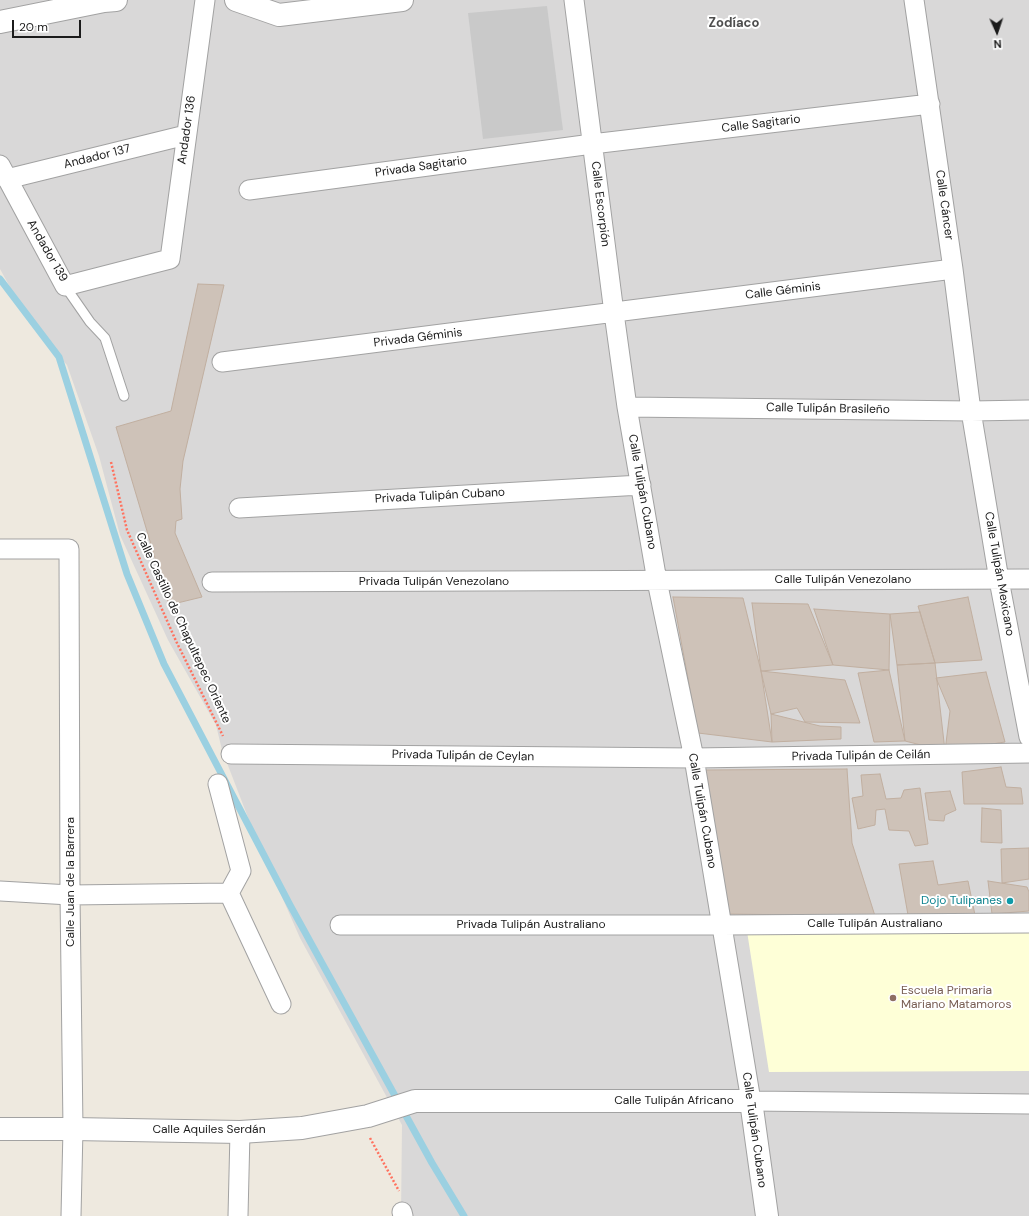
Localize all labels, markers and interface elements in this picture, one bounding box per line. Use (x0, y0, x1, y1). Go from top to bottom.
scale bar (14, 12, 83, 38)
north arrow (977, 12, 1017, 52)
district label: Zodíaco (709, 16, 759, 32)
text: 20 m (19, 19, 48, 35)
text: N (993, 37, 1002, 51)
street label: Andador 136 (175, 95, 199, 165)
street label: Calle Sagitario (721, 112, 801, 136)
street label: Andador 137 (62, 142, 132, 172)
street label: Privada Sagitario (374, 153, 468, 181)
street label: Calle Escorpión (588, 160, 612, 248)
street label: Calle Cáncer (932, 169, 956, 241)
street label: Andador 139 (23, 217, 71, 285)
street label: Calle Géminis (745, 279, 821, 303)
street label: Privada Géminis (373, 325, 463, 351)
street label: Calle Tulipán Brasileño (766, 401, 890, 417)
street label: Calle Tulipán Cubano (625, 433, 659, 551)
street label: Privada Tulipán Cubano (375, 485, 505, 507)
street label: Calle Tulipán Mexicano (981, 511, 1017, 637)
street label: Calle Castillo de Chapultepec Oriente (132, 530, 234, 726)
street label: Calle Tulipán Venezolano (775, 573, 911, 587)
street label: Privada Tulipán Venezolano (359, 575, 509, 589)
street label: Privada Tulipán de Ceylan (392, 748, 534, 764)
street label: Privada Tulipán de Ceilán (792, 748, 930, 764)
street label: Calle Tulipán Cubano (685, 752, 719, 870)
street label: Calle Juan de la Barrera (64, 817, 78, 947)
place label: Dojo Tulipanes (921, 894, 1002, 908)
marker: Dojo Tulipanes (1005, 896, 1015, 906)
street label: Calle Tulipán Australiano (807, 917, 943, 931)
street label: Privada Tulipán Australiano (457, 918, 605, 932)
place label: Escuela Primaria Mariano Matamoros (901, 984, 1012, 1012)
marker: Escuela Primaria Mariano Matamoros (888, 993, 898, 1003)
street label: Calle Tulipán Cubano (739, 1071, 769, 1189)
street label: Calle Tulipán Africano (614, 1094, 734, 1108)
street label: Calle Aquiles Serdán (152, 1123, 266, 1137)

